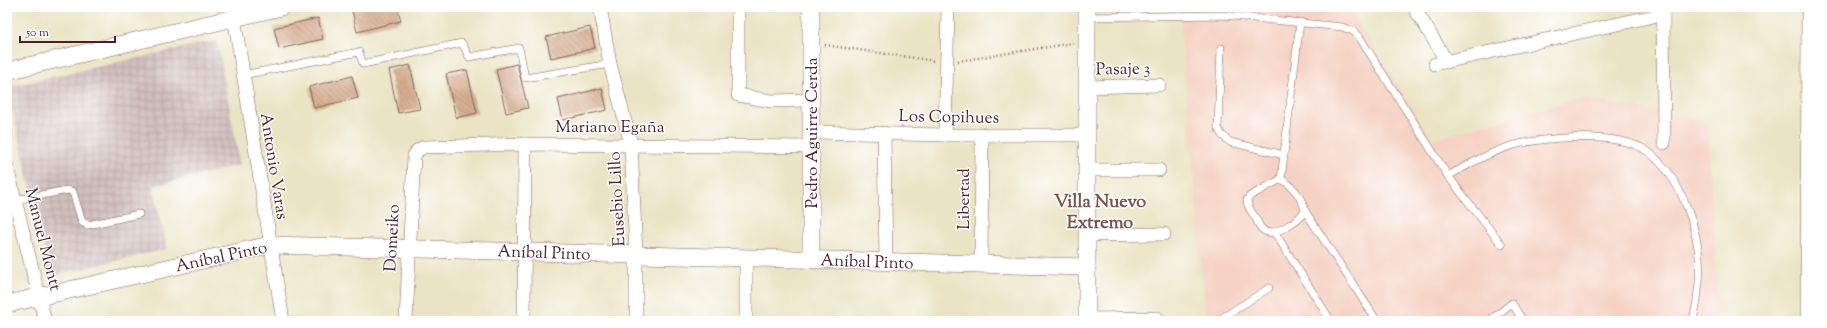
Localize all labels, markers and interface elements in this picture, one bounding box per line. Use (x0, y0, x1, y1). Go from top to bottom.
scale bar (20, 18, 115, 44)
text: 50 m (25, 24, 49, 42)
street label: Pedro Aguirre Cerda (801, 57, 825, 209)
street label: Pasaje 3 (1096, 58, 1151, 82)
street label: Los Copihues (898, 105, 1000, 131)
street label: Antonio Varas (253, 111, 293, 222)
street label: Mariano Egaña (555, 116, 665, 140)
street label: Eusebio Lillo (604, 151, 632, 247)
street label: Libertad (953, 168, 977, 230)
street label: Manuel Montt (18, 185, 67, 294)
district label: Villa Nuevo Extremo (1054, 190, 1146, 237)
street label: Domeiko (379, 204, 407, 273)
street label: Aníbal Pinto (173, 237, 270, 279)
street label: Aníbal Pinto (497, 240, 591, 268)
street label: Aníbal Pinto (820, 249, 914, 277)

